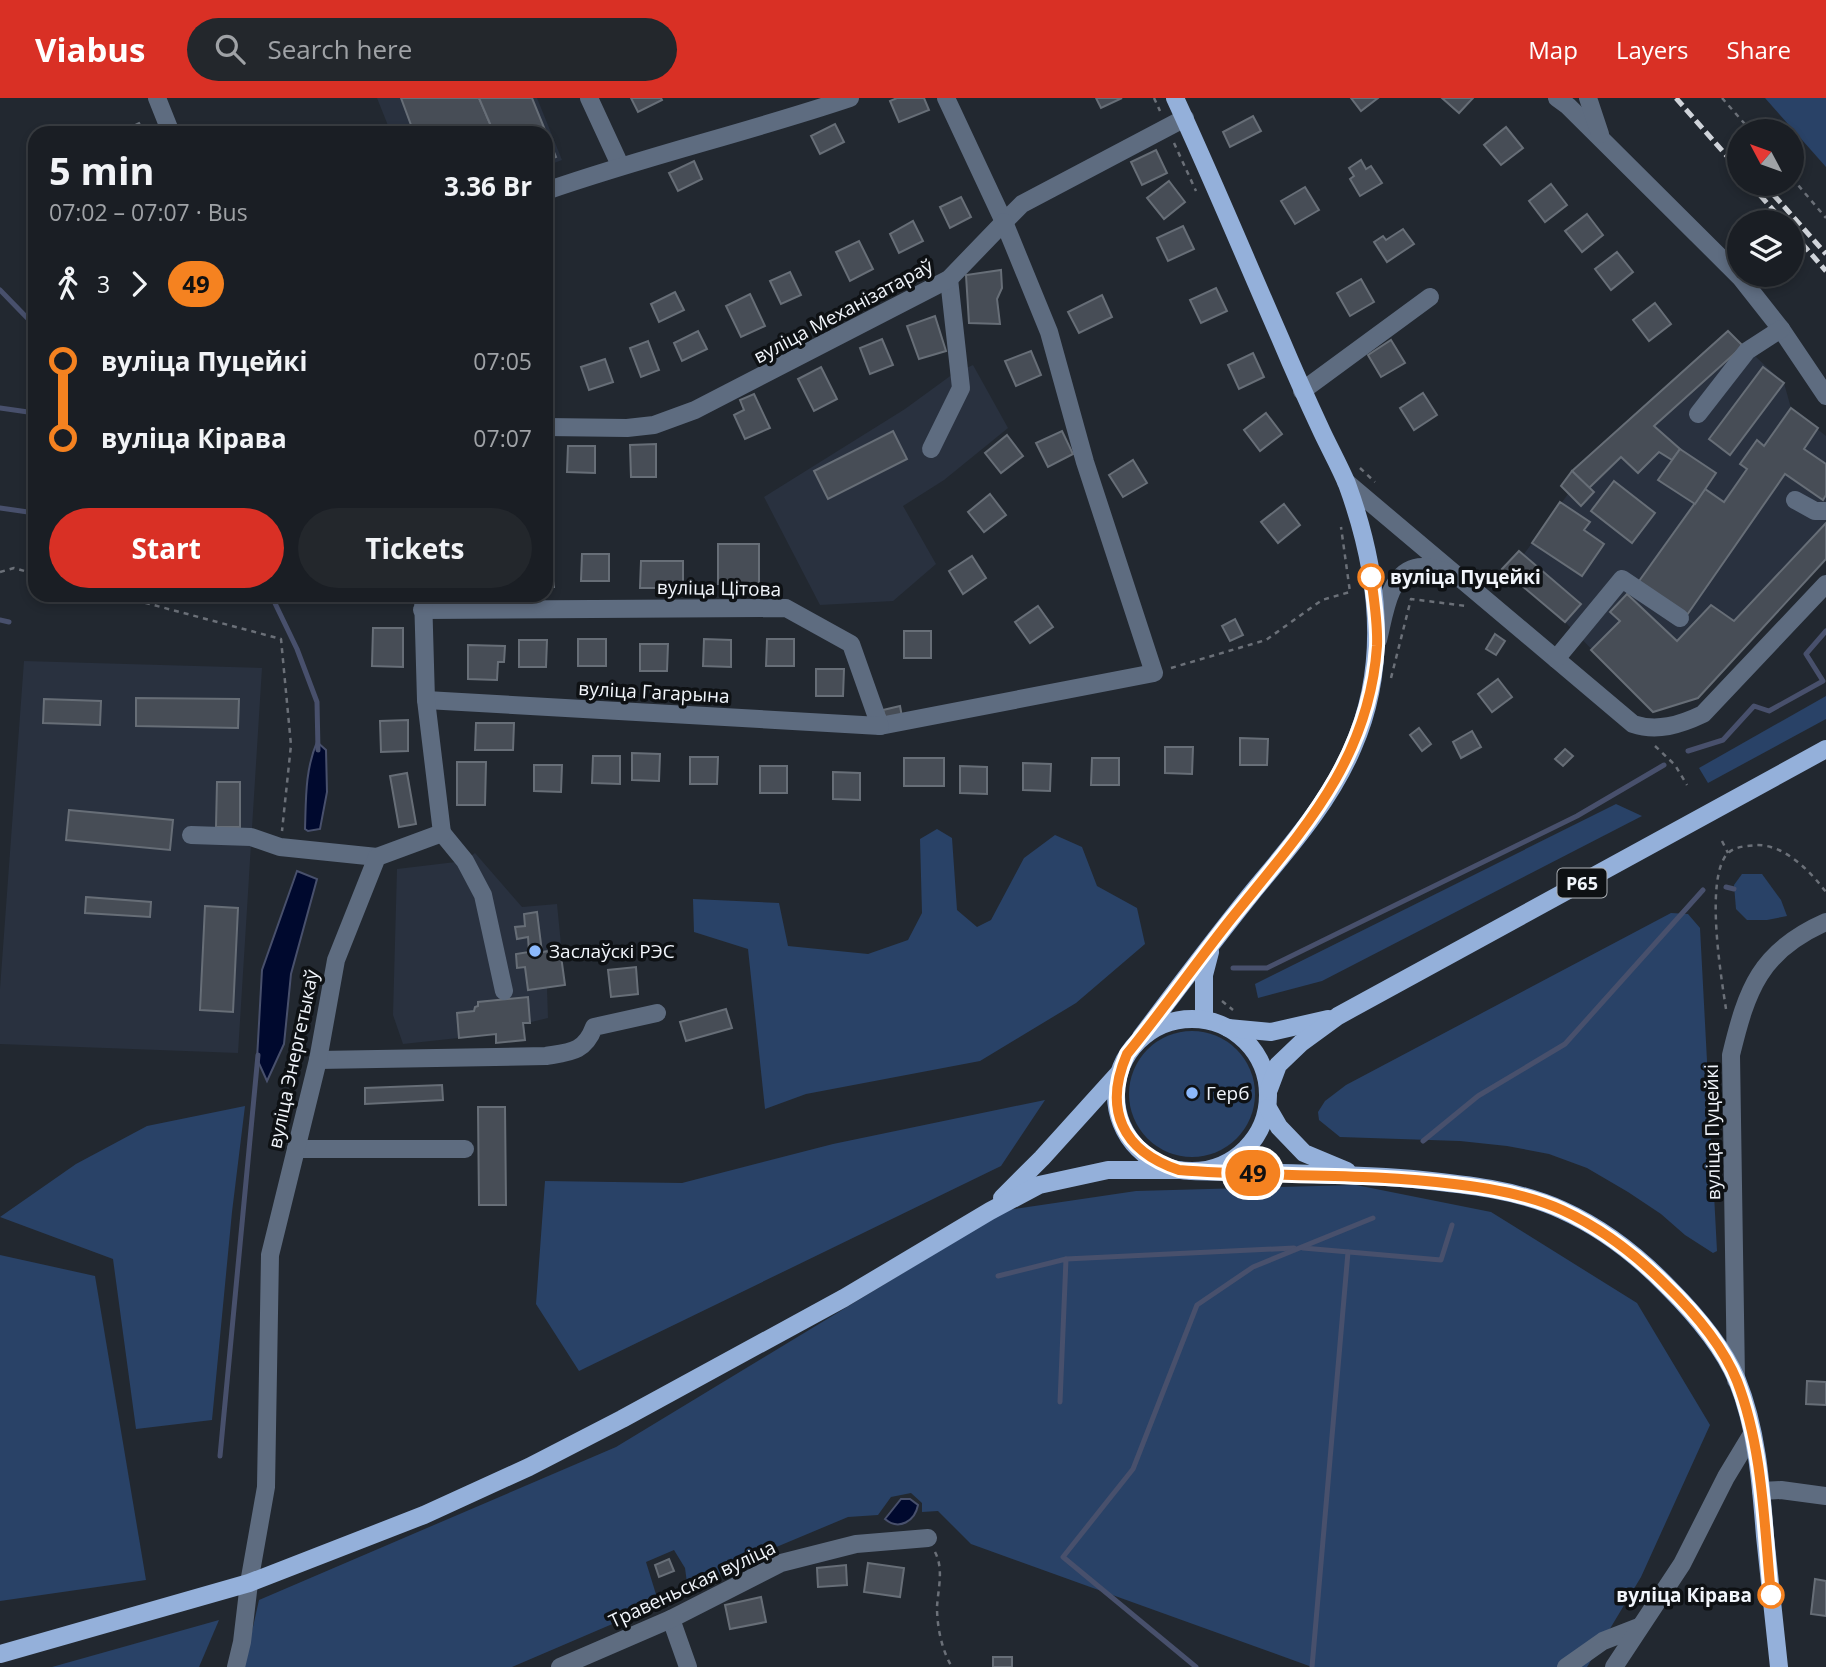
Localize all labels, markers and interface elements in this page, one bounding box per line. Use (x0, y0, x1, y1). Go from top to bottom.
search box (187, 18, 677, 81)
text: Viabus (35, 27, 145, 72)
icon: search (211, 30, 249, 68)
text: Search here (267, 31, 412, 67)
text: Map (1528, 33, 1578, 66)
text: Layers (1616, 33, 1689, 66)
text: Share (1727, 33, 1791, 66)
north arrow (1727, 119, 1804, 196)
map controls (1727, 119, 1804, 287)
text: 5 min (49, 144, 154, 196)
text: 3.36 Br (444, 168, 532, 204)
text: 07:02 – 07:07 · Bus (49, 196, 248, 228)
button: layers (1727, 210, 1804, 287)
street label: вуліца Механізатараў (749, 252, 938, 369)
icon: walk (49, 265, 87, 303)
icon: forward (120, 265, 158, 303)
text: 49 (182, 267, 210, 300)
text: 3 (97, 268, 110, 300)
text: вуліца Пуцейкі (101, 343, 307, 379)
text: 07:05 (473, 345, 532, 377)
text: вуліца Кірава (101, 420, 287, 456)
text: 07:07 (473, 422, 532, 454)
button: Start (49, 508, 284, 588)
button: Tickets (298, 508, 532, 588)
marker: вуліца Пуцейкі (1358, 564, 1384, 590)
place label: вуліца Пуцейкі (1390, 564, 1541, 590)
street label: вуліца Цітова (657, 574, 781, 602)
street label: вуліца Гагарына (578, 675, 730, 709)
road number: Р65 (1558, 868, 1606, 898)
place label: Заслаўскі РЭС (549, 938, 675, 964)
marker: Заслаўскі РЭС (527, 943, 543, 959)
street label: вуліца Энергетыкаў (261, 967, 325, 1151)
street label: вуліца Пуцейкі (1698, 1064, 1726, 1200)
place label: Герб (1206, 1080, 1249, 1106)
marker: Герб (1184, 1085, 1200, 1101)
line badge: 49 (1222, 1150, 1284, 1196)
text: 49 (1239, 1156, 1267, 1189)
street label: Травеньская вуліца (605, 1534, 779, 1634)
place label: вуліца Кірава (1616, 1582, 1752, 1608)
marker: вуліца Кірава (1758, 1582, 1784, 1608)

